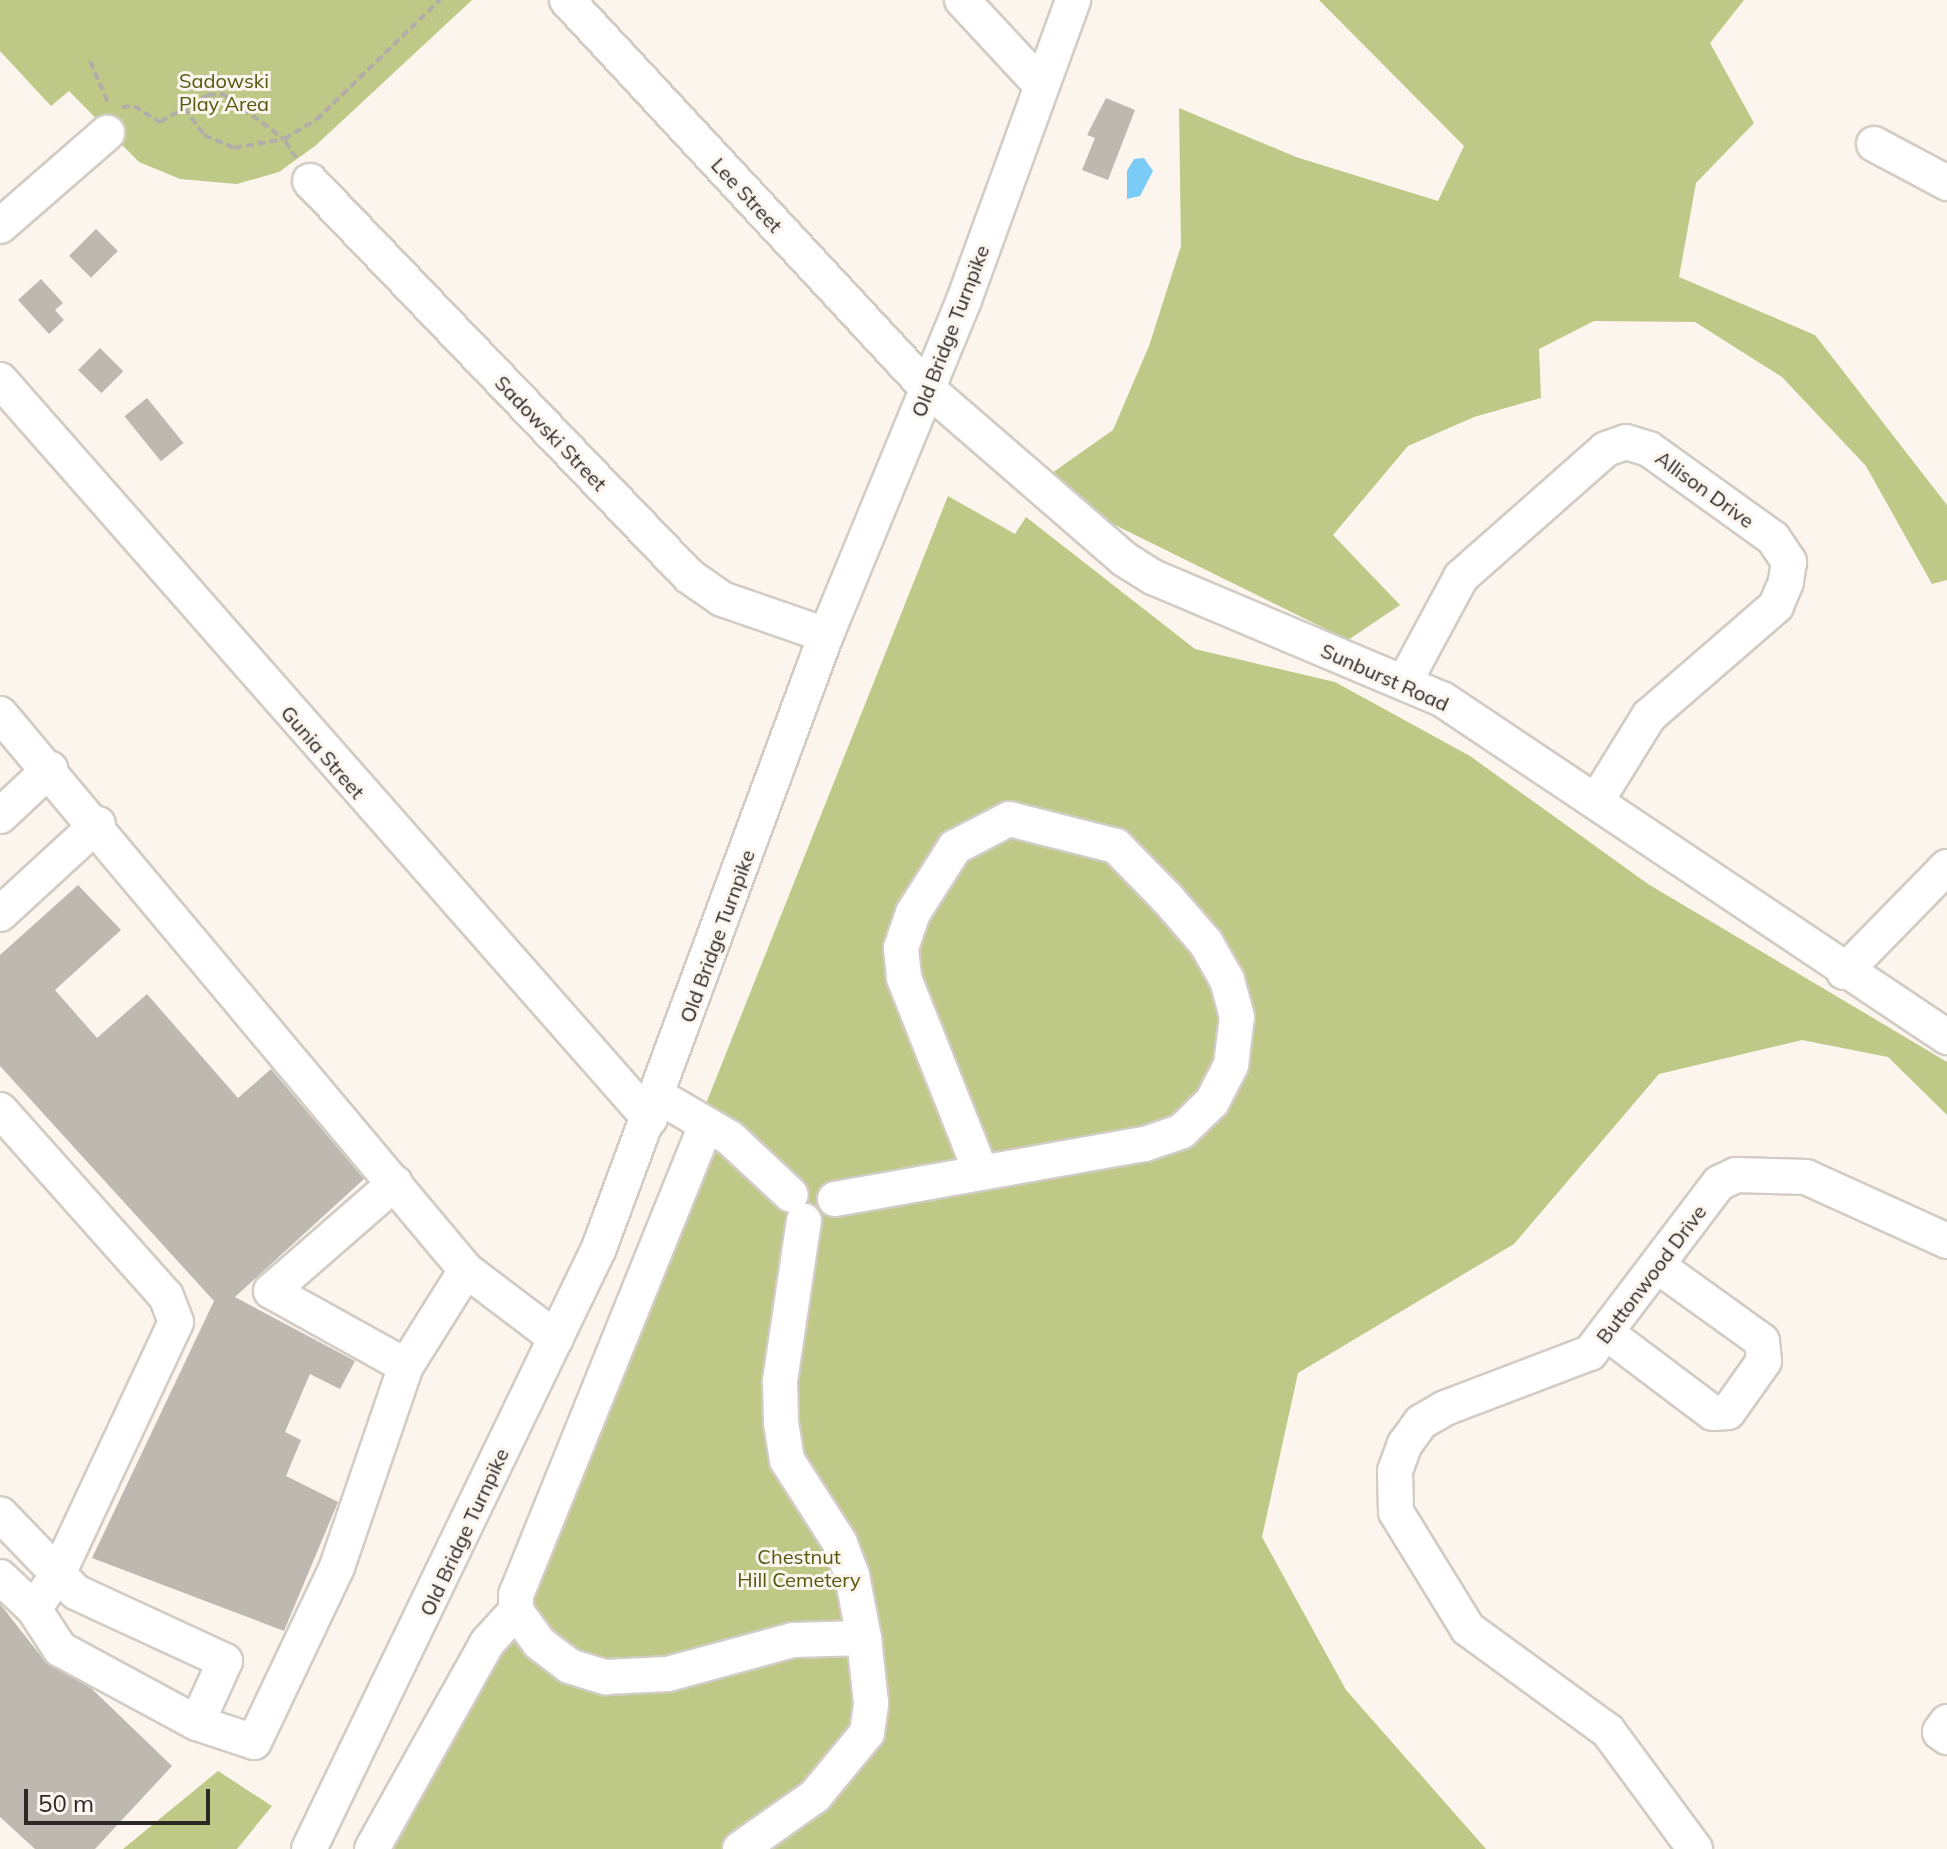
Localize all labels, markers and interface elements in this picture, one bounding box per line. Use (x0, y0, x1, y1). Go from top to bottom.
park label: Sadowski Play Area (179, 68, 269, 115)
street label: Lee Street (706, 153, 788, 237)
street label: Old Bridge Turnpike (906, 242, 994, 420)
street label: Sadowski Street (490, 371, 612, 495)
street label: Allison Drive (1651, 445, 1759, 533)
street label: Sunburst Road (1317, 638, 1453, 716)
street label: Gunia Street (276, 701, 370, 803)
street label: Old Bridge Turnpike (675, 846, 759, 1026)
street label: Buttonwood Drive (1591, 1200, 1711, 1348)
street label: Old Bridge Turnpike (415, 1444, 513, 1620)
park label: Chestnut Hill Cemetery (737, 1544, 861, 1591)
scale bar (28, 1773, 214, 1823)
text: 50 m (38, 1788, 94, 1818)

